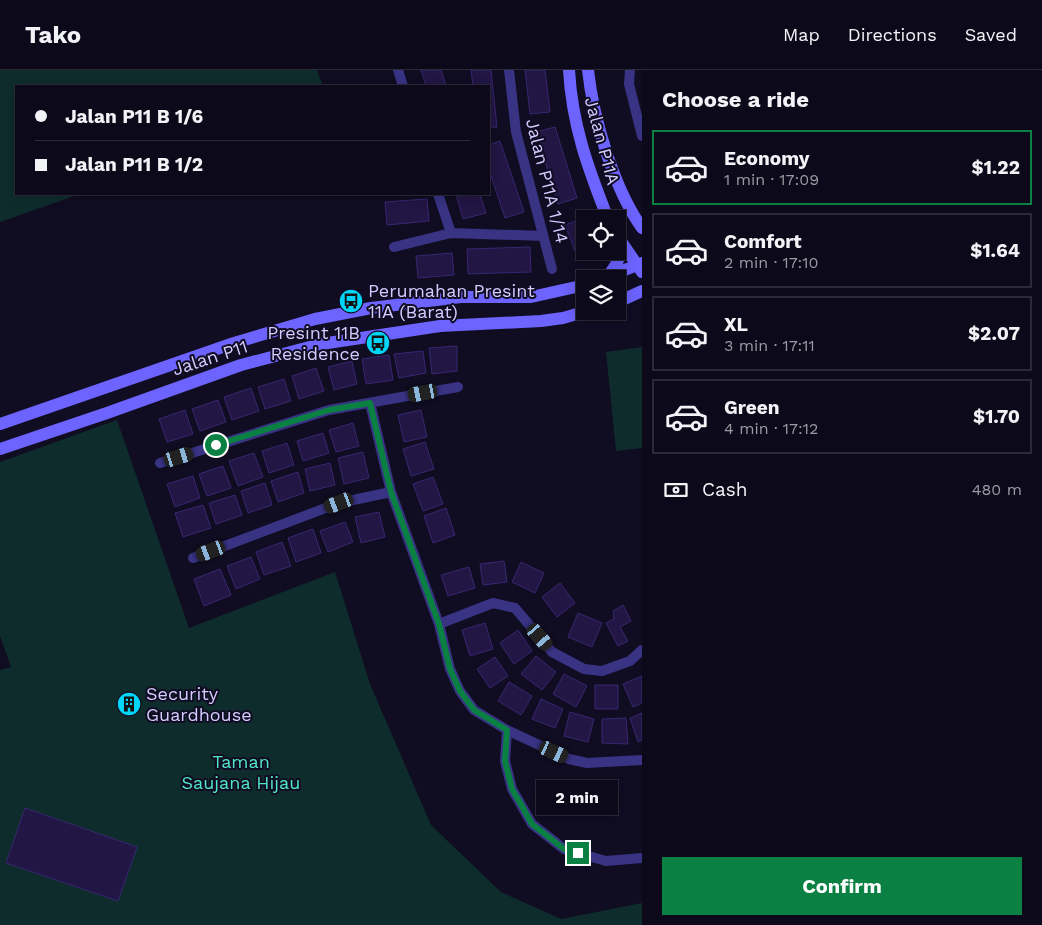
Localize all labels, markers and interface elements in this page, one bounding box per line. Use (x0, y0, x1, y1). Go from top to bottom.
text: Tako (25, 21, 81, 49)
text: Map (783, 24, 820, 45)
text: Directions (848, 24, 937, 45)
text: Saved (965, 24, 1017, 45)
text: Choose a ride (662, 87, 809, 112)
street label: Jalan P11A (581, 95, 624, 187)
text: Jalan P11 B 1/6 (65, 105, 203, 128)
street label: Jalan P11A 1/14 (522, 116, 573, 245)
icon: car (664, 145, 709, 190)
text: Economy (724, 147, 809, 170)
text: Jalan P11 B 1/2 (65, 153, 203, 176)
text: $1.22 (971, 156, 1020, 179)
text: 1 min · 17:09 (724, 170, 819, 189)
map controls (576, 210, 626, 320)
button: locate (576, 210, 626, 260)
icon: car (664, 228, 709, 273)
text: Comfort (724, 230, 802, 253)
text: $1.64 (970, 239, 1020, 262)
text: 2 min · 17:10 (724, 253, 819, 272)
button: layers (576, 270, 626, 320)
place label: Perumahan Presint 11A (Barat) (368, 280, 535, 322)
bus stop icon: Perumahan Presint 11A (Barat) (338, 288, 364, 314)
icon: car (664, 311, 709, 356)
text: XL (724, 313, 748, 336)
place label: Presint 11B Residence (267, 322, 360, 364)
text: $2.07 (968, 322, 1020, 345)
bus stop icon: Presint 11B Residence (365, 330, 391, 356)
street label: Jalan P11 (169, 335, 250, 380)
text: 3 min · 17:11 (724, 336, 815, 355)
car (406, 383, 439, 403)
icon: car (664, 394, 709, 439)
text: Green (724, 396, 780, 419)
text: $1.70 (973, 405, 1020, 428)
text: 4 min · 17:12 (724, 419, 818, 438)
route start (205, 434, 227, 456)
car (162, 445, 195, 469)
icon: cash (662, 476, 690, 504)
text: Cash (702, 478, 748, 501)
text: 480 m (972, 480, 1022, 499)
car (322, 491, 355, 515)
car (194, 539, 227, 563)
car (524, 621, 555, 653)
place label: Security Guardhouse (146, 683, 252, 725)
building icon: Security Guardhouse (116, 691, 142, 717)
car (537, 739, 570, 765)
park label: Taman Saujana Hijau (182, 751, 300, 793)
callout: 2 min (537, 780, 619, 816)
text: 2 min (555, 788, 599, 807)
route end (567, 842, 589, 864)
button: Confirm (662, 857, 1022, 915)

